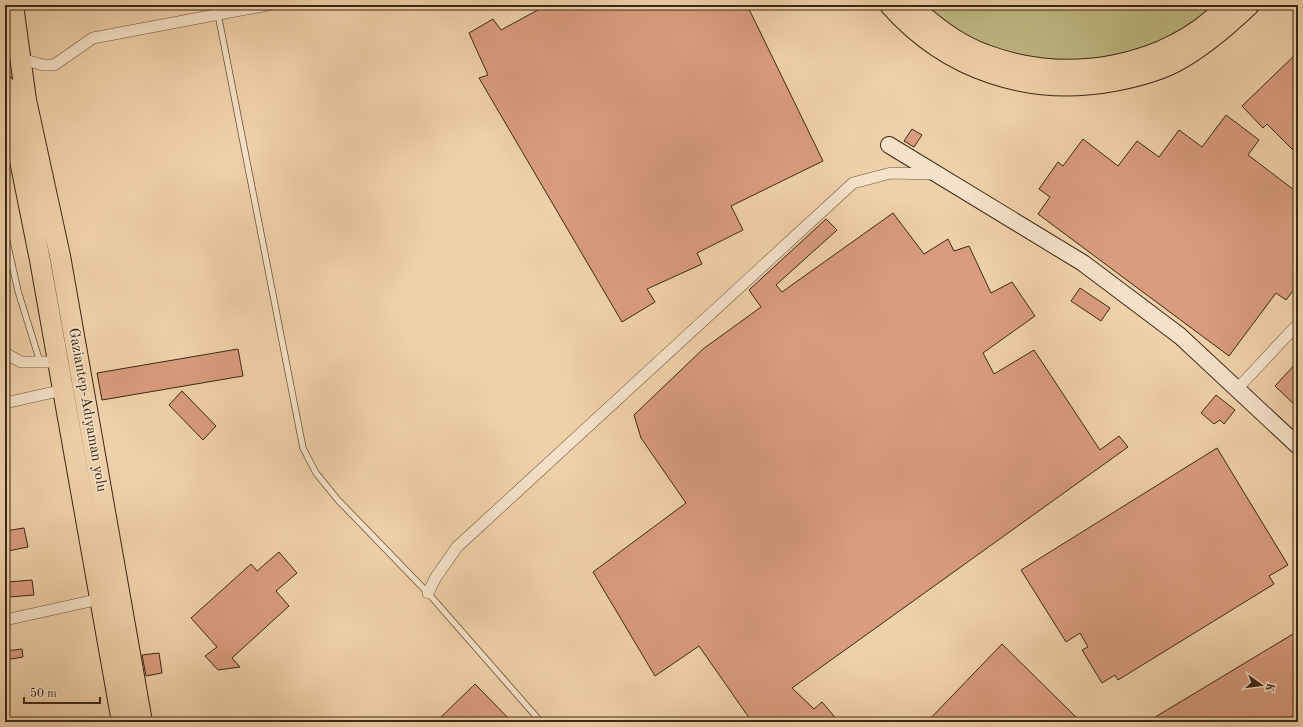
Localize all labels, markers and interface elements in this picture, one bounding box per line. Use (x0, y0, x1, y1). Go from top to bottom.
street label: Gaziantep-Adıyaman yolu (65, 327, 109, 493)
north arrow (1241, 665, 1281, 705)
scale bar (24, 679, 100, 705)
text: K (1263, 682, 1276, 693)
text: 50 m (30, 687, 57, 700)

